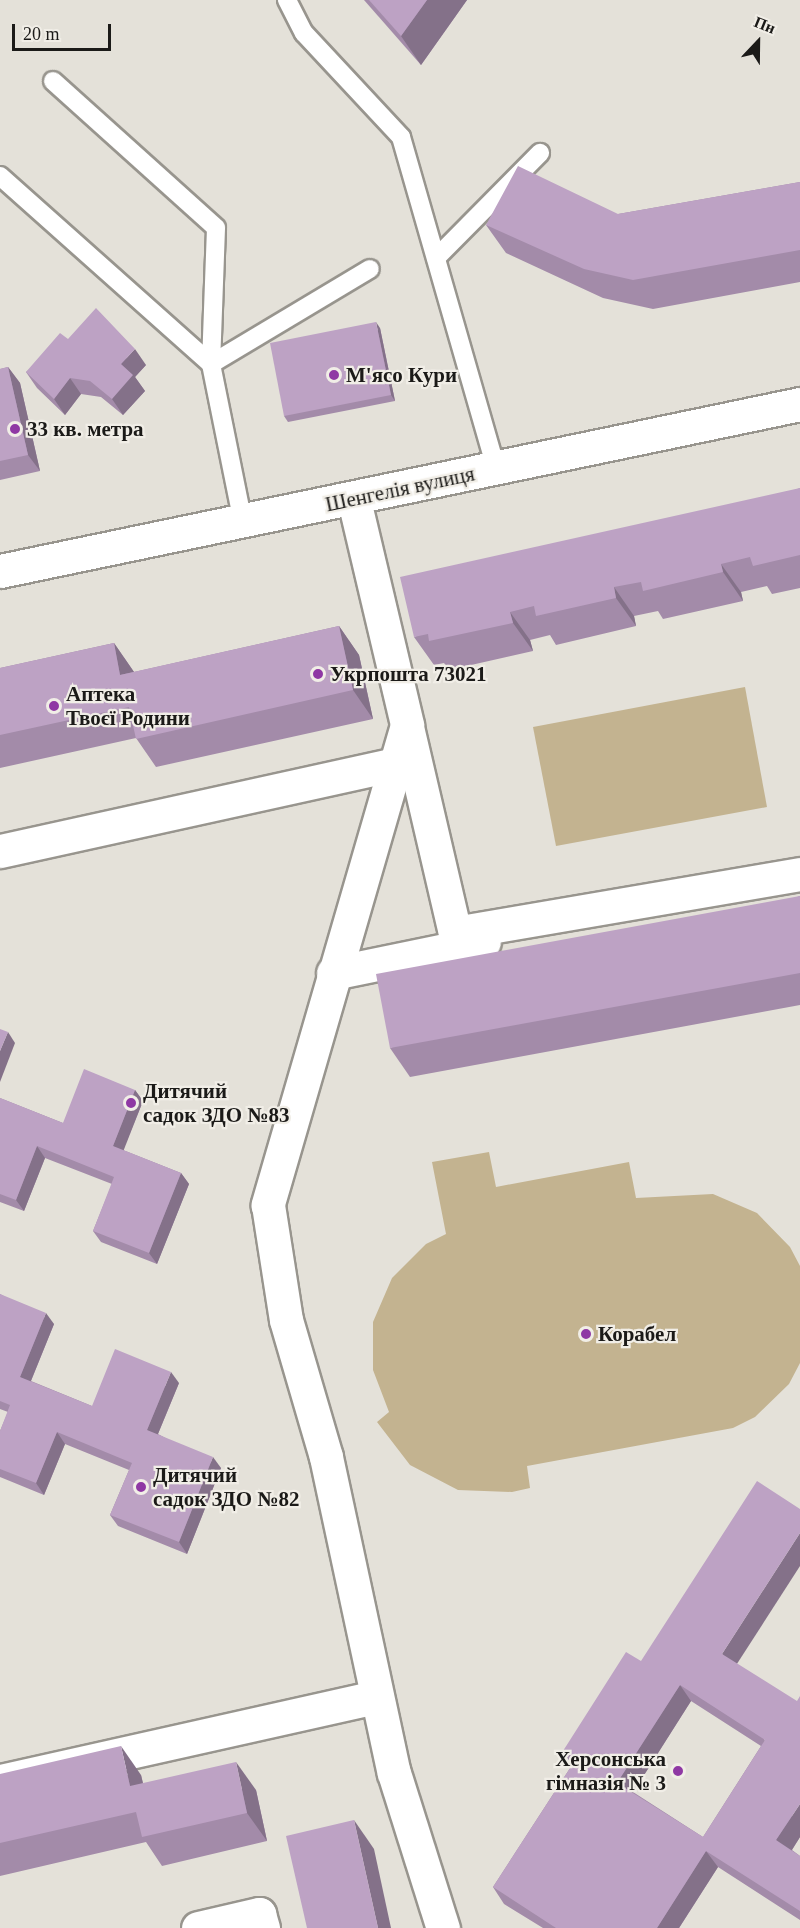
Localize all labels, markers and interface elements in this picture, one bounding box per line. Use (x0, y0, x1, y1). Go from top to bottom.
scale bar (15, 12, 114, 50)
north arrow (728, 12, 788, 72)
text: Пн (752, 13, 778, 37)
text: 20 m (23, 24, 60, 44)
place label: М'ясо Кури (346, 362, 457, 388)
marker: М'ясо Кури (327, 368, 341, 382)
place label: 33 кв. метра (27, 416, 144, 442)
marker: 33 кв. метра (8, 422, 22, 436)
street label: Шенгелія вулиця (323, 461, 477, 517)
place label: Укрпошта 73021 (330, 661, 487, 687)
marker: Укрпошта 73021 (311, 667, 325, 681)
place label: Аптека Твоєї Родини (66, 681, 190, 731)
marker: Аптека Твоєї Родини (47, 699, 61, 713)
place label: Дитячий садок ЗДО №83 (143, 1078, 289, 1128)
marker: Дитячий садок ЗДО №83 (124, 1096, 138, 1110)
place label: Корабел (598, 1321, 676, 1347)
marker: Корабел (579, 1327, 593, 1341)
place label: Дитячий садок ЗДО №82 (153, 1462, 299, 1512)
marker: Дитячий садок ЗДО №82 (134, 1480, 148, 1494)
place label: Херсонська гімназія № 3 (546, 1746, 666, 1796)
marker: Херсонська гімназія № 3 (671, 1764, 685, 1778)

